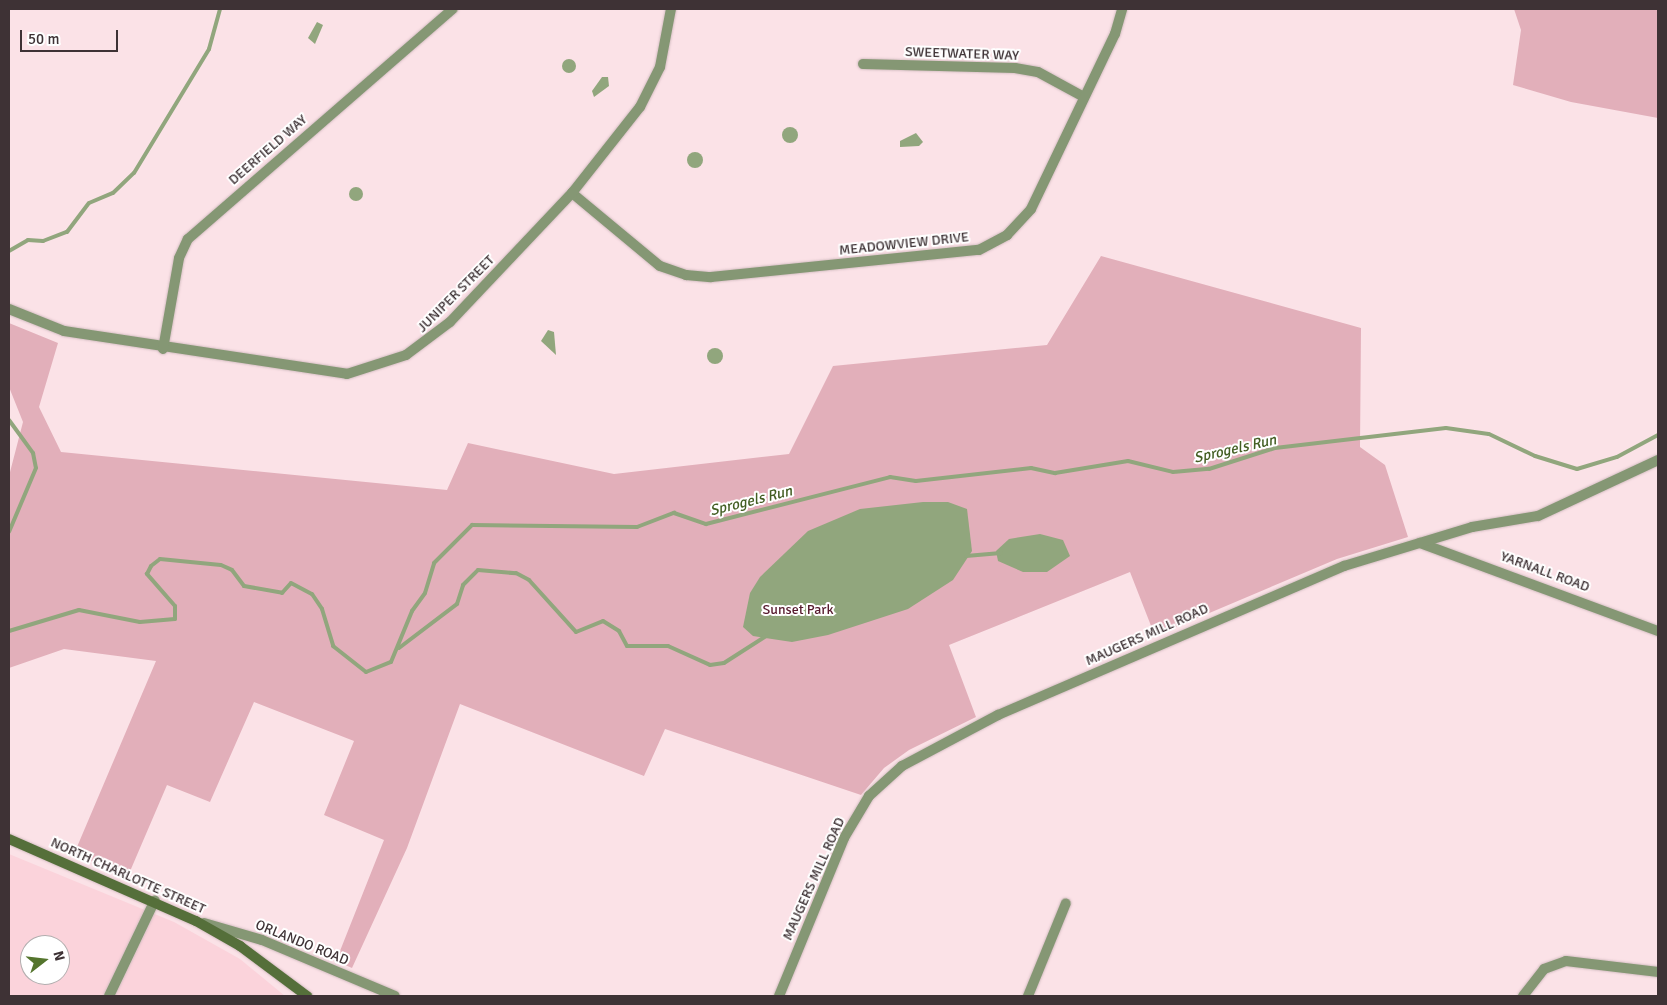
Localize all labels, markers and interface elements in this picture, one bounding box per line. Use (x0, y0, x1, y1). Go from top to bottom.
scale bar (22, 20, 120, 52)
text: 50 m (28, 30, 59, 48)
street label: SWEETWATER WAY (905, 44, 1019, 64)
street label: DEERFIELD WAY (225, 111, 311, 189)
street label: MEADOWVIEW DRIVE (838, 229, 970, 259)
street label: JUNIPER STREET (414, 252, 498, 336)
water label: Sprogels Run (1192, 431, 1278, 467)
water label: Sprogels Run (708, 482, 794, 520)
street label: YARNALL ROAD (1498, 548, 1592, 596)
street label: MAUGERS MILL ROAD (1083, 600, 1211, 670)
park label: Sunset Park (762, 602, 834, 618)
street label: MAUGERS MILL ROAD (779, 815, 849, 943)
street label: NORTH CHARLOTTE STREET (48, 834, 208, 918)
street label: ORLANDO ROAD (253, 917, 351, 969)
north arrow (20, 935, 70, 985)
text: N (49, 949, 68, 963)

